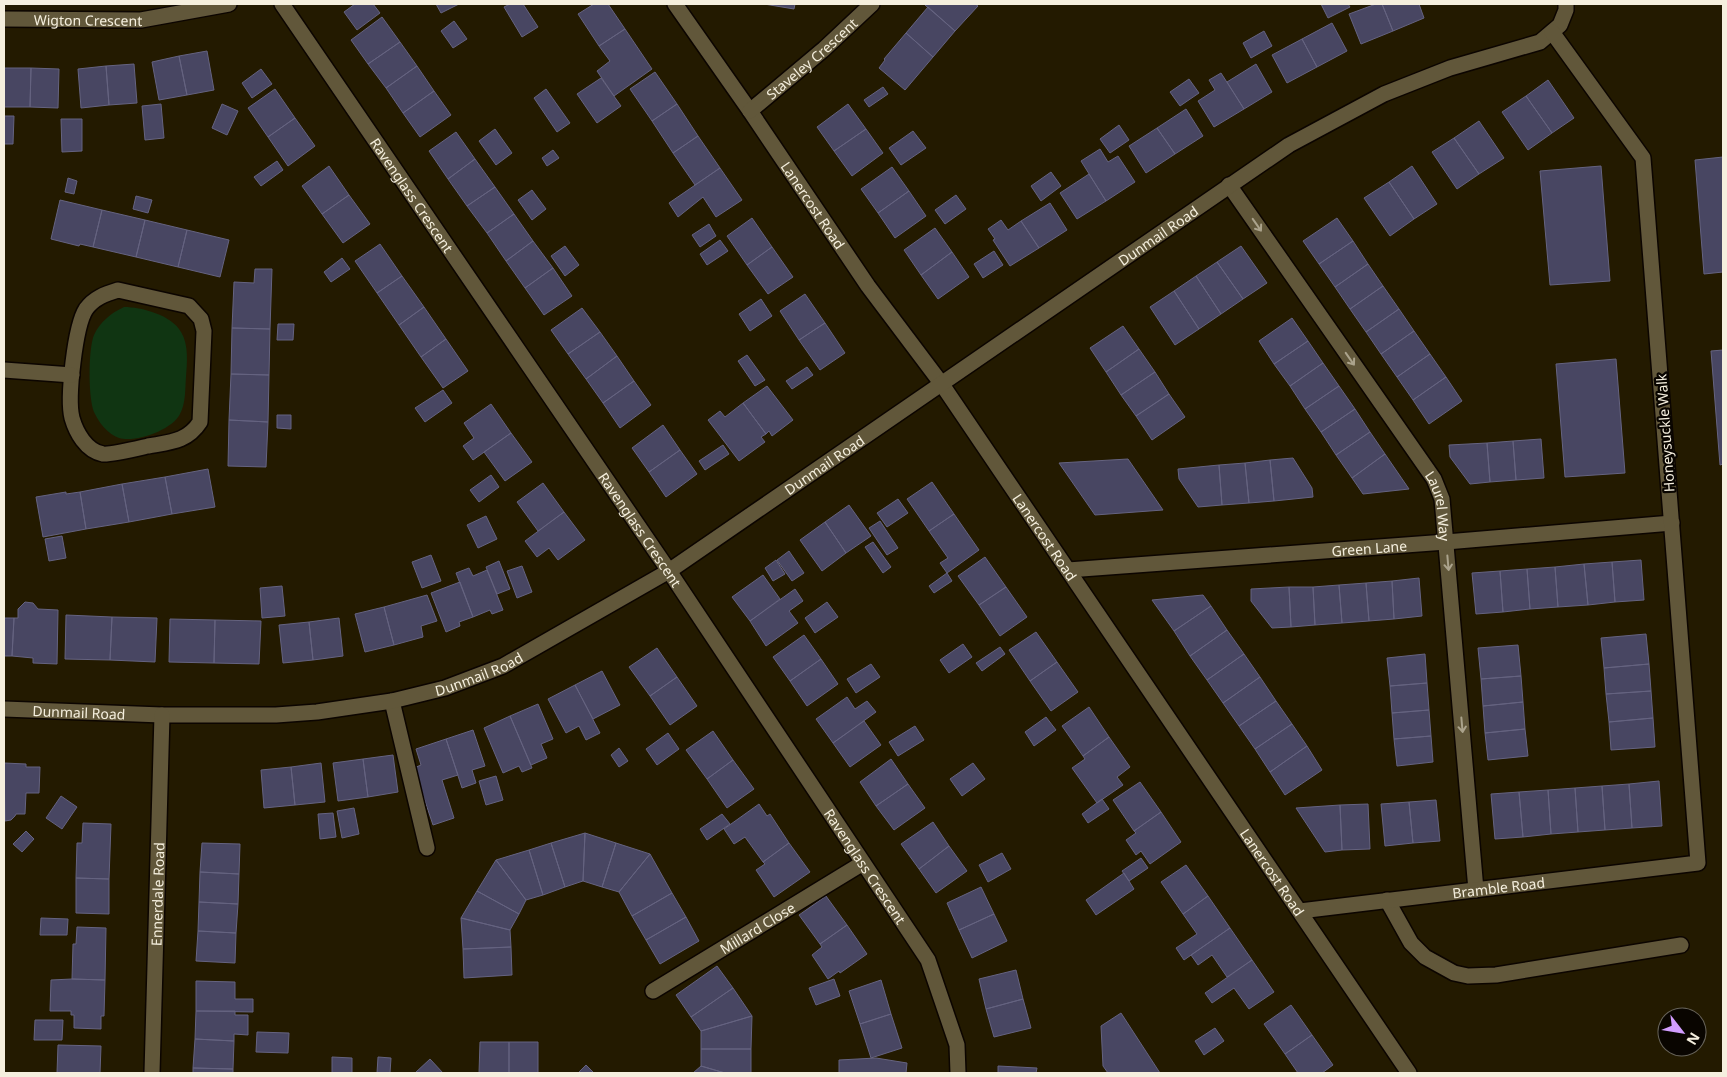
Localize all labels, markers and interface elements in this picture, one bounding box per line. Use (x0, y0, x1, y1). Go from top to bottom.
street label: Wigton Crescent (34, 10, 142, 30)
street label: Staveley Crescent (762, 13, 861, 103)
street label: Ravenglass Crescent (366, 134, 458, 256)
street label: Lanercost Road (777, 158, 850, 252)
street label: Dunmail Road (1114, 201, 1202, 269)
one-way arrow (1252, 218, 1262, 232)
one-way arrow (1345, 351, 1355, 365)
street label: Honeysuckle Walk (1651, 373, 1679, 493)
street label: Dunmail Road (780, 430, 868, 499)
street label: Laurel Way (1421, 467, 1455, 543)
street label: Ravenglass Crescent (595, 468, 686, 590)
street label: Lanercost Road (1009, 489, 1082, 584)
street label: Green Lane (1331, 535, 1408, 560)
one-way arrow (1443, 555, 1452, 571)
street label: Dunmail Road (433, 647, 526, 700)
street label: Dunmail Road (32, 701, 126, 723)
one-way arrow (1457, 716, 1466, 732)
street label: Ravenglass Crescent (820, 805, 911, 927)
street label: Lanercost Road (1236, 825, 1309, 919)
street label: Ennerdale Road (146, 842, 168, 946)
street label: Bramble Road (1451, 872, 1546, 902)
street label: Millard Close (716, 897, 798, 958)
north arrow (1657, 1007, 1707, 1057)
text: N (1682, 1029, 1705, 1049)

